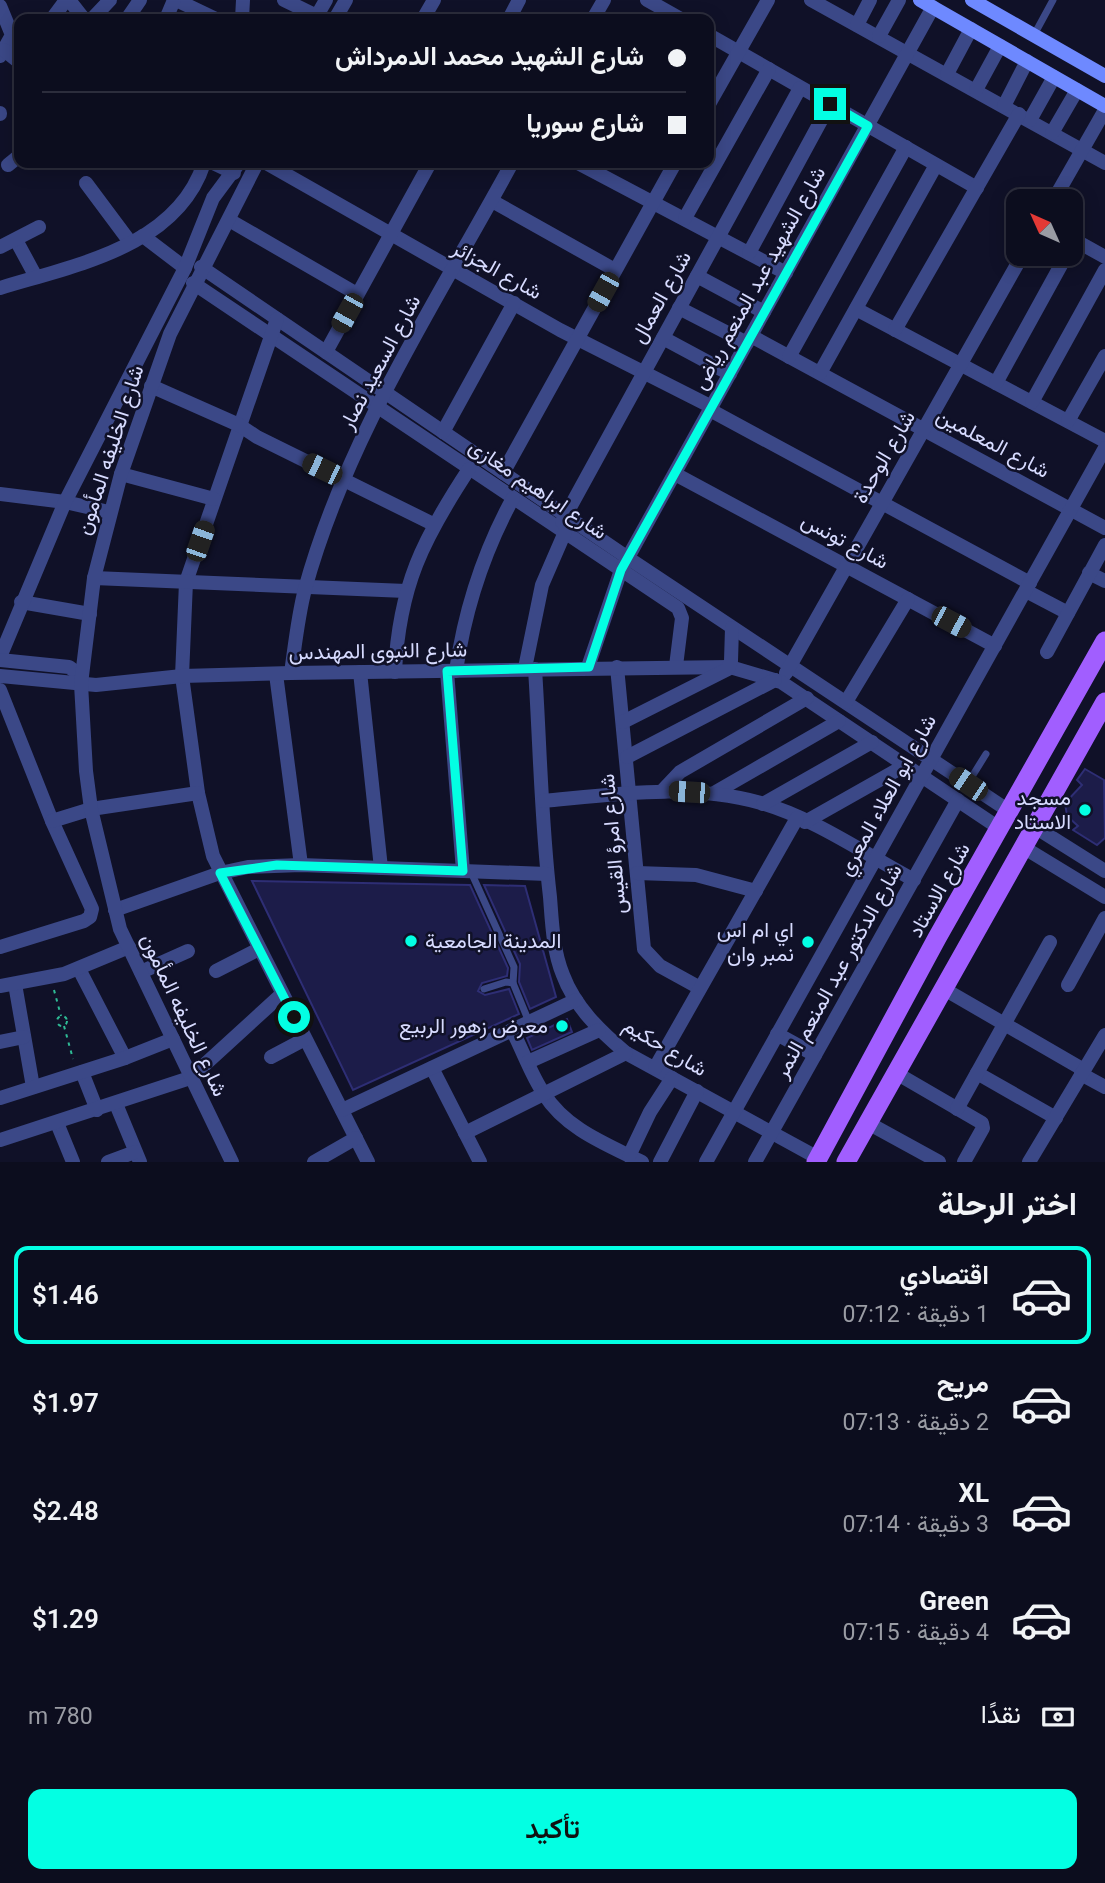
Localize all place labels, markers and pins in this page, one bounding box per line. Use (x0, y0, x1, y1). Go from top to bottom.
place label: مسجد الاستاد (1014, 786, 1071, 834)
marker: مسجد الاستاد (1077, 802, 1093, 818)
place label: اي ام اس نمبر وان (717, 918, 794, 967)
place label: المدينة الجامعية (425, 929, 561, 953)
marker: المدينة الجامعية (403, 933, 419, 949)
marker: اي ام اس نمبر وان (800, 934, 816, 950)
place label: معرض زهور الربيع (399, 1014, 548, 1040)
marker: معرض زهور الربيع (554, 1018, 570, 1034)

